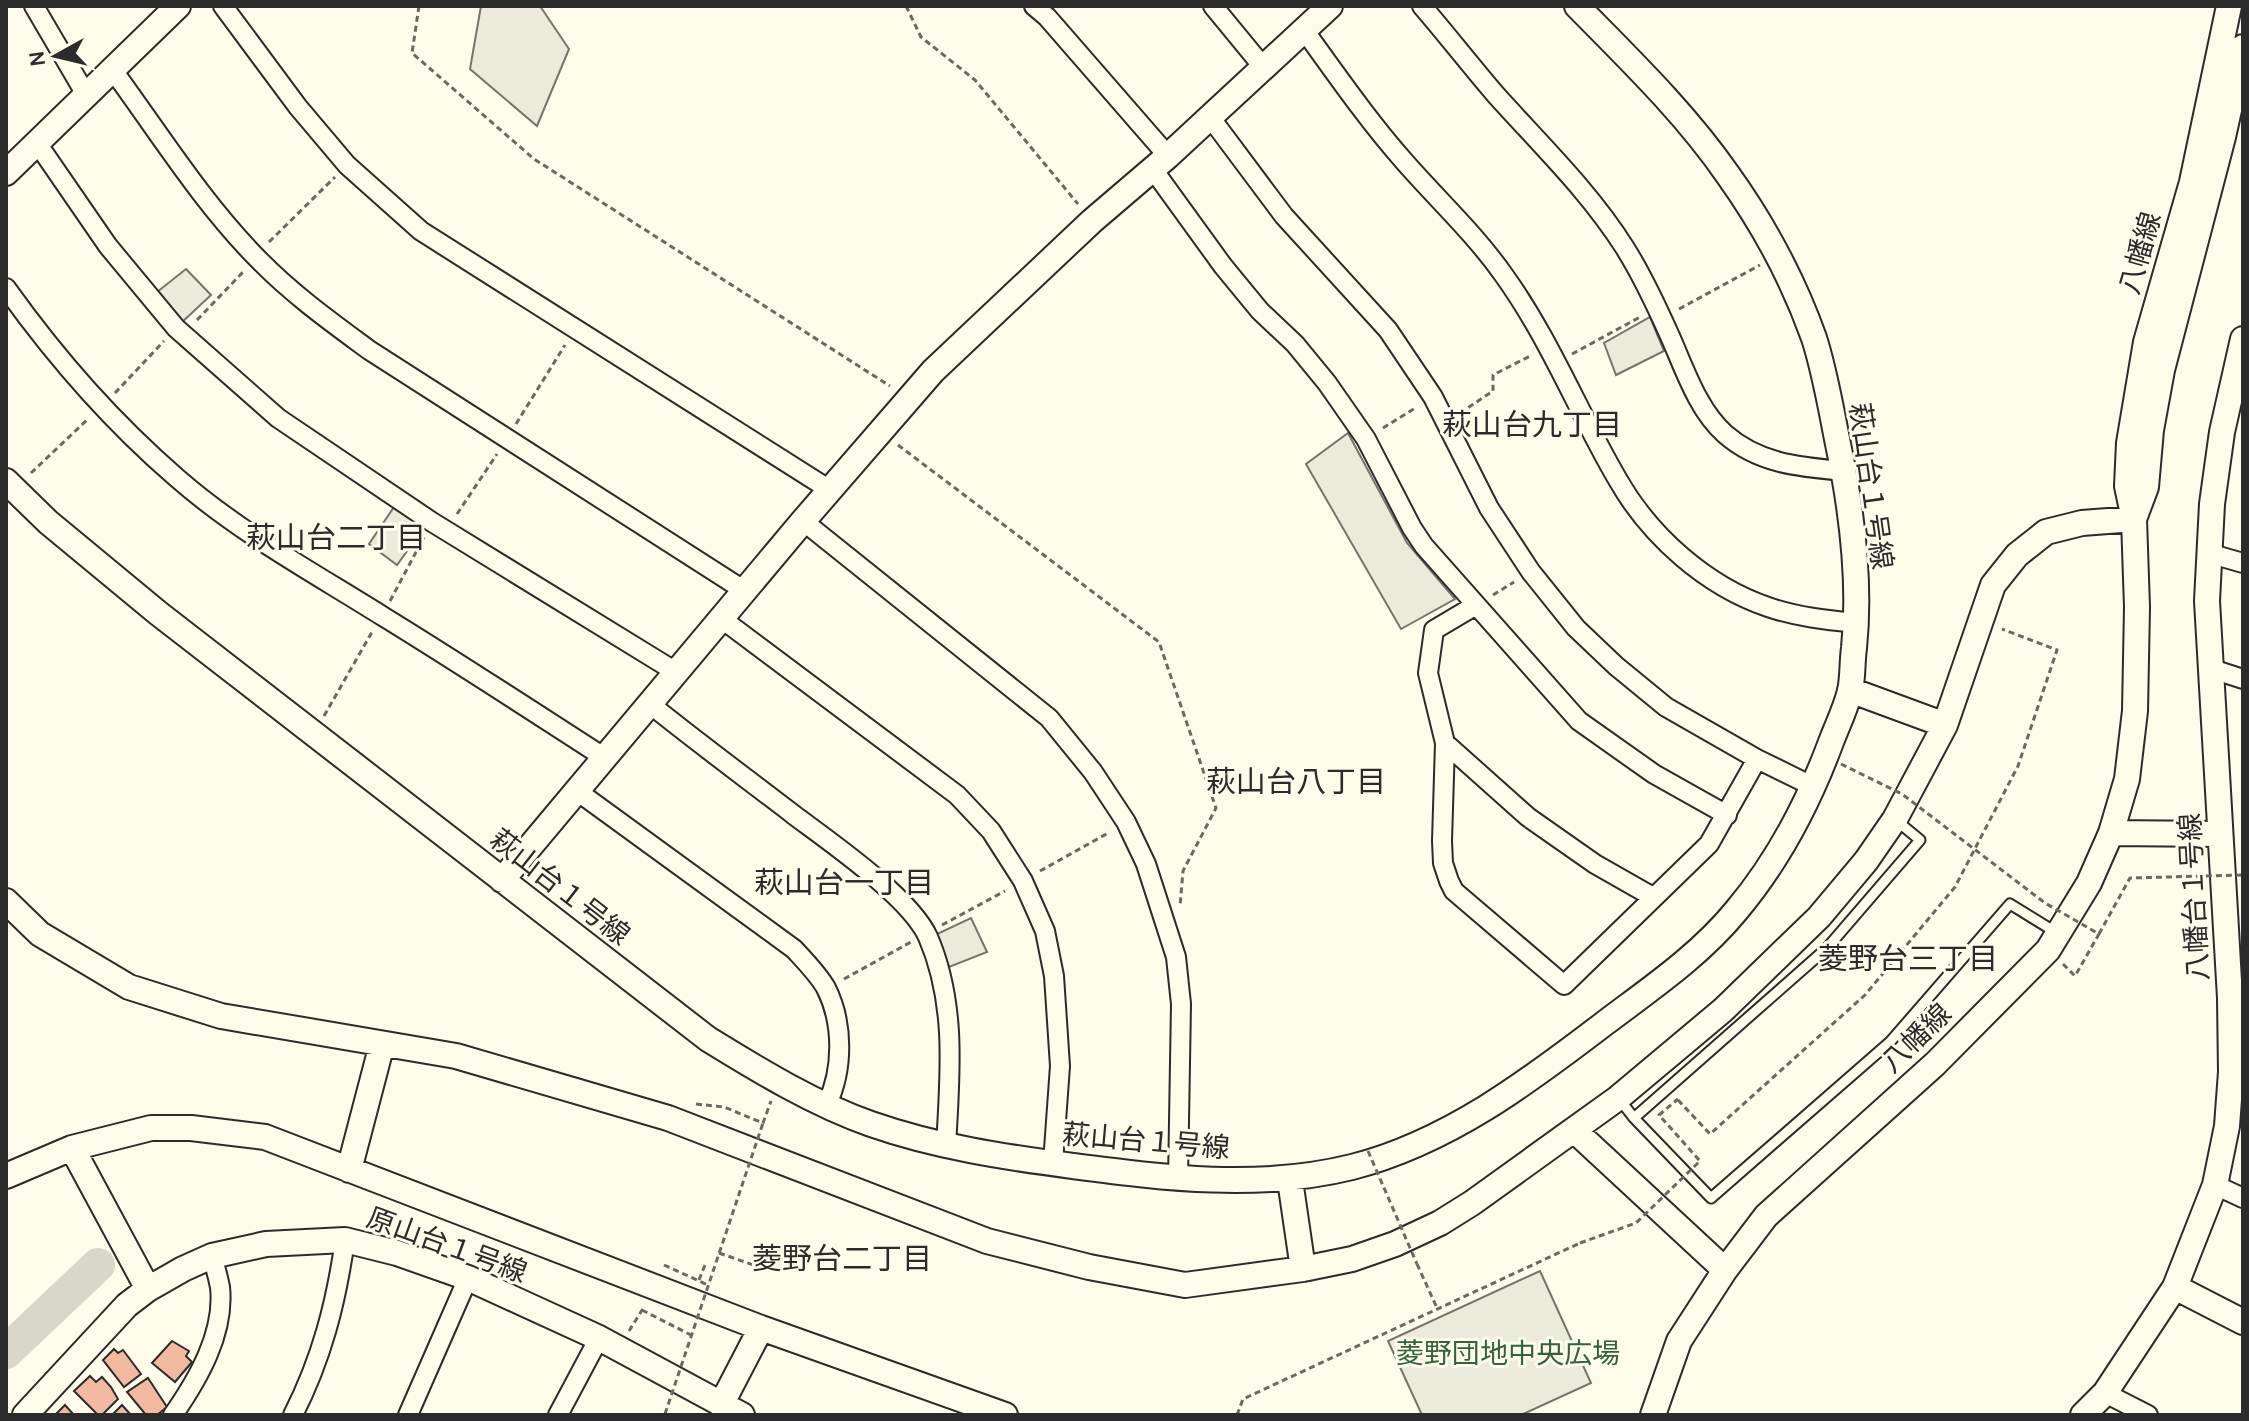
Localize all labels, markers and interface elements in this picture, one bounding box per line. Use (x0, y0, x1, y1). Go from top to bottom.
north arrow (16, 16, 96, 96)
text: N (23, 49, 51, 68)
street label: 八幡線 (2113, 208, 2167, 298)
street label: 萩山台１号線 (1843, 401, 1899, 571)
district label: 萩山台九丁目 (1442, 407, 1622, 443)
district label: 萩山台二丁目 (246, 520, 426, 556)
district label: 萩山台八丁目 (1206, 764, 1386, 800)
street label: 八幡台１号線 (2173, 812, 2215, 982)
street label: 萩山台１号線 (484, 822, 636, 952)
district label: 萩山台一丁目 (754, 865, 934, 901)
district label: 菱野台三丁目 (1818, 941, 1998, 977)
street label: 八幡線 (1874, 997, 1958, 1079)
street label: 萩山台１号線 (1061, 1117, 1231, 1165)
street label: 原山台１号線 (362, 1201, 532, 1289)
district label: 菱野台二丁目 (752, 1241, 932, 1277)
park label: 菱野団地中央広場 (1396, 1337, 1620, 1370)

